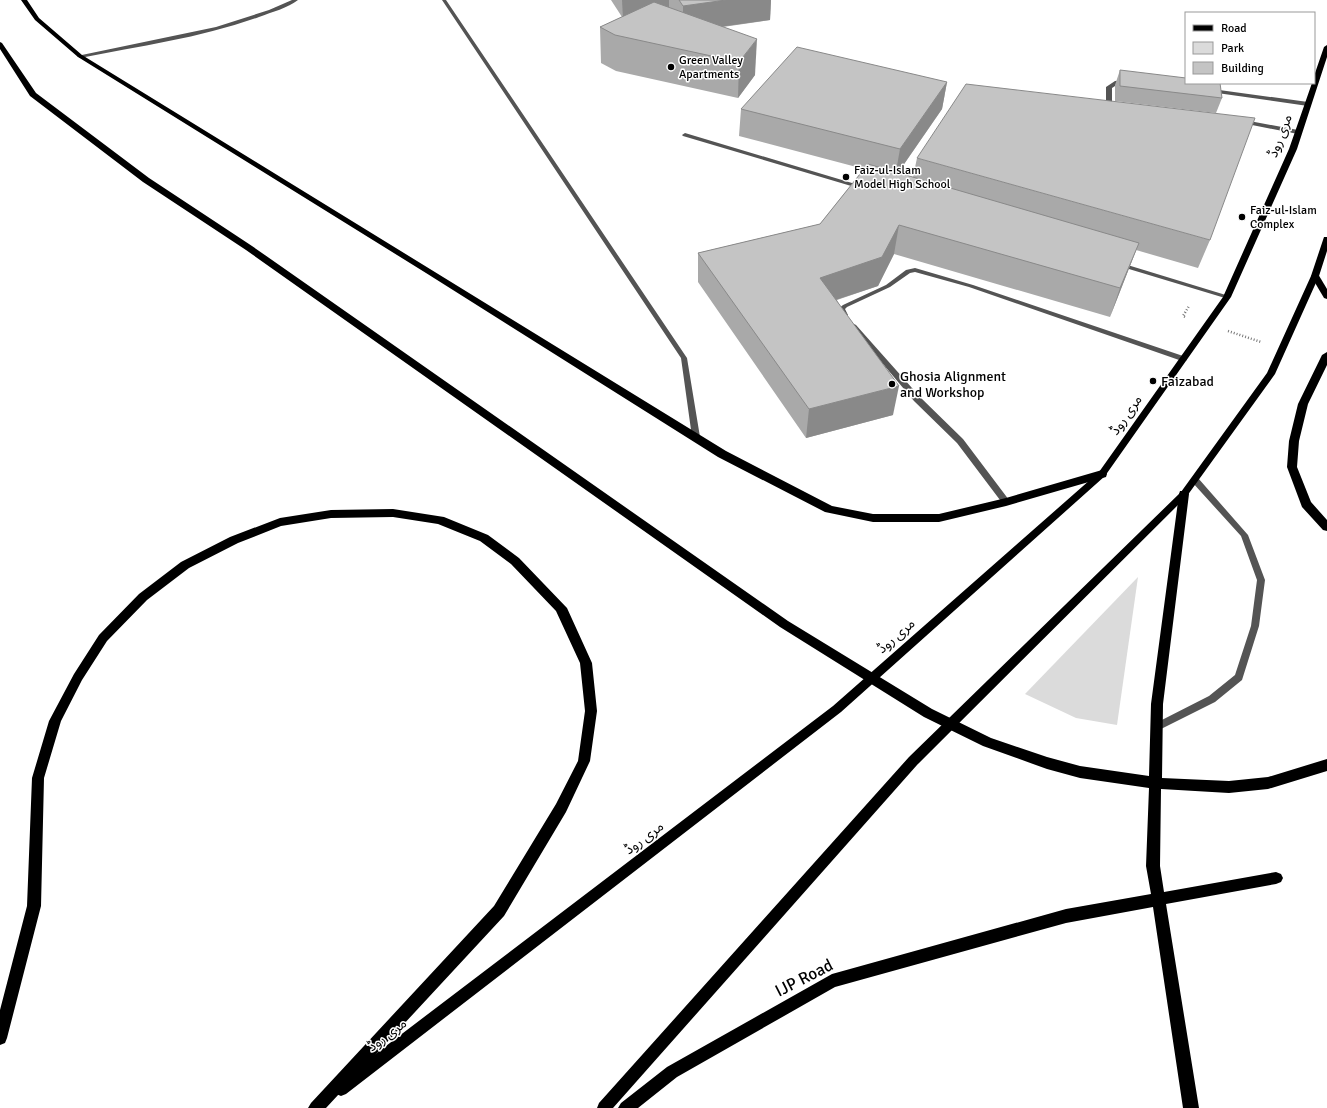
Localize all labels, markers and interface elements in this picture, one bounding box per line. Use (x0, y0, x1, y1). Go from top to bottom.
legend (1185, 12, 1315, 84)
text: Road (1221, 21, 1247, 36)
text: Park (1221, 41, 1244, 56)
place label: Green Valley Apartments (679, 53, 743, 82)
text: Building (1221, 61, 1264, 76)
marker: Green Valley Apartments (666, 62, 676, 72)
street label: مری روڈ (1264, 112, 1296, 160)
place label: Faiz-ul-Islam Model High School (854, 163, 951, 192)
marker: Faiz-ul-Islam Model High School (841, 172, 851, 182)
place label: Faiz-ul-Islam Complex (1250, 203, 1317, 232)
marker: Faiz-ul-Islam Complex (1237, 212, 1247, 222)
place label: Ghosia Alignment and Workshop (900, 368, 1006, 401)
place label: Faizabad (1161, 373, 1214, 390)
marker: Faizabad (1148, 376, 1158, 386)
marker: Ghosia Alignment and Workshop (887, 379, 897, 389)
street label: مری روڈ (1106, 392, 1146, 438)
street label: مری روڈ (874, 615, 918, 657)
street label: مری روڈ (621, 818, 667, 858)
street label: IJP Road (771, 954, 837, 1002)
street label: مری روڈ (364, 1015, 410, 1055)

